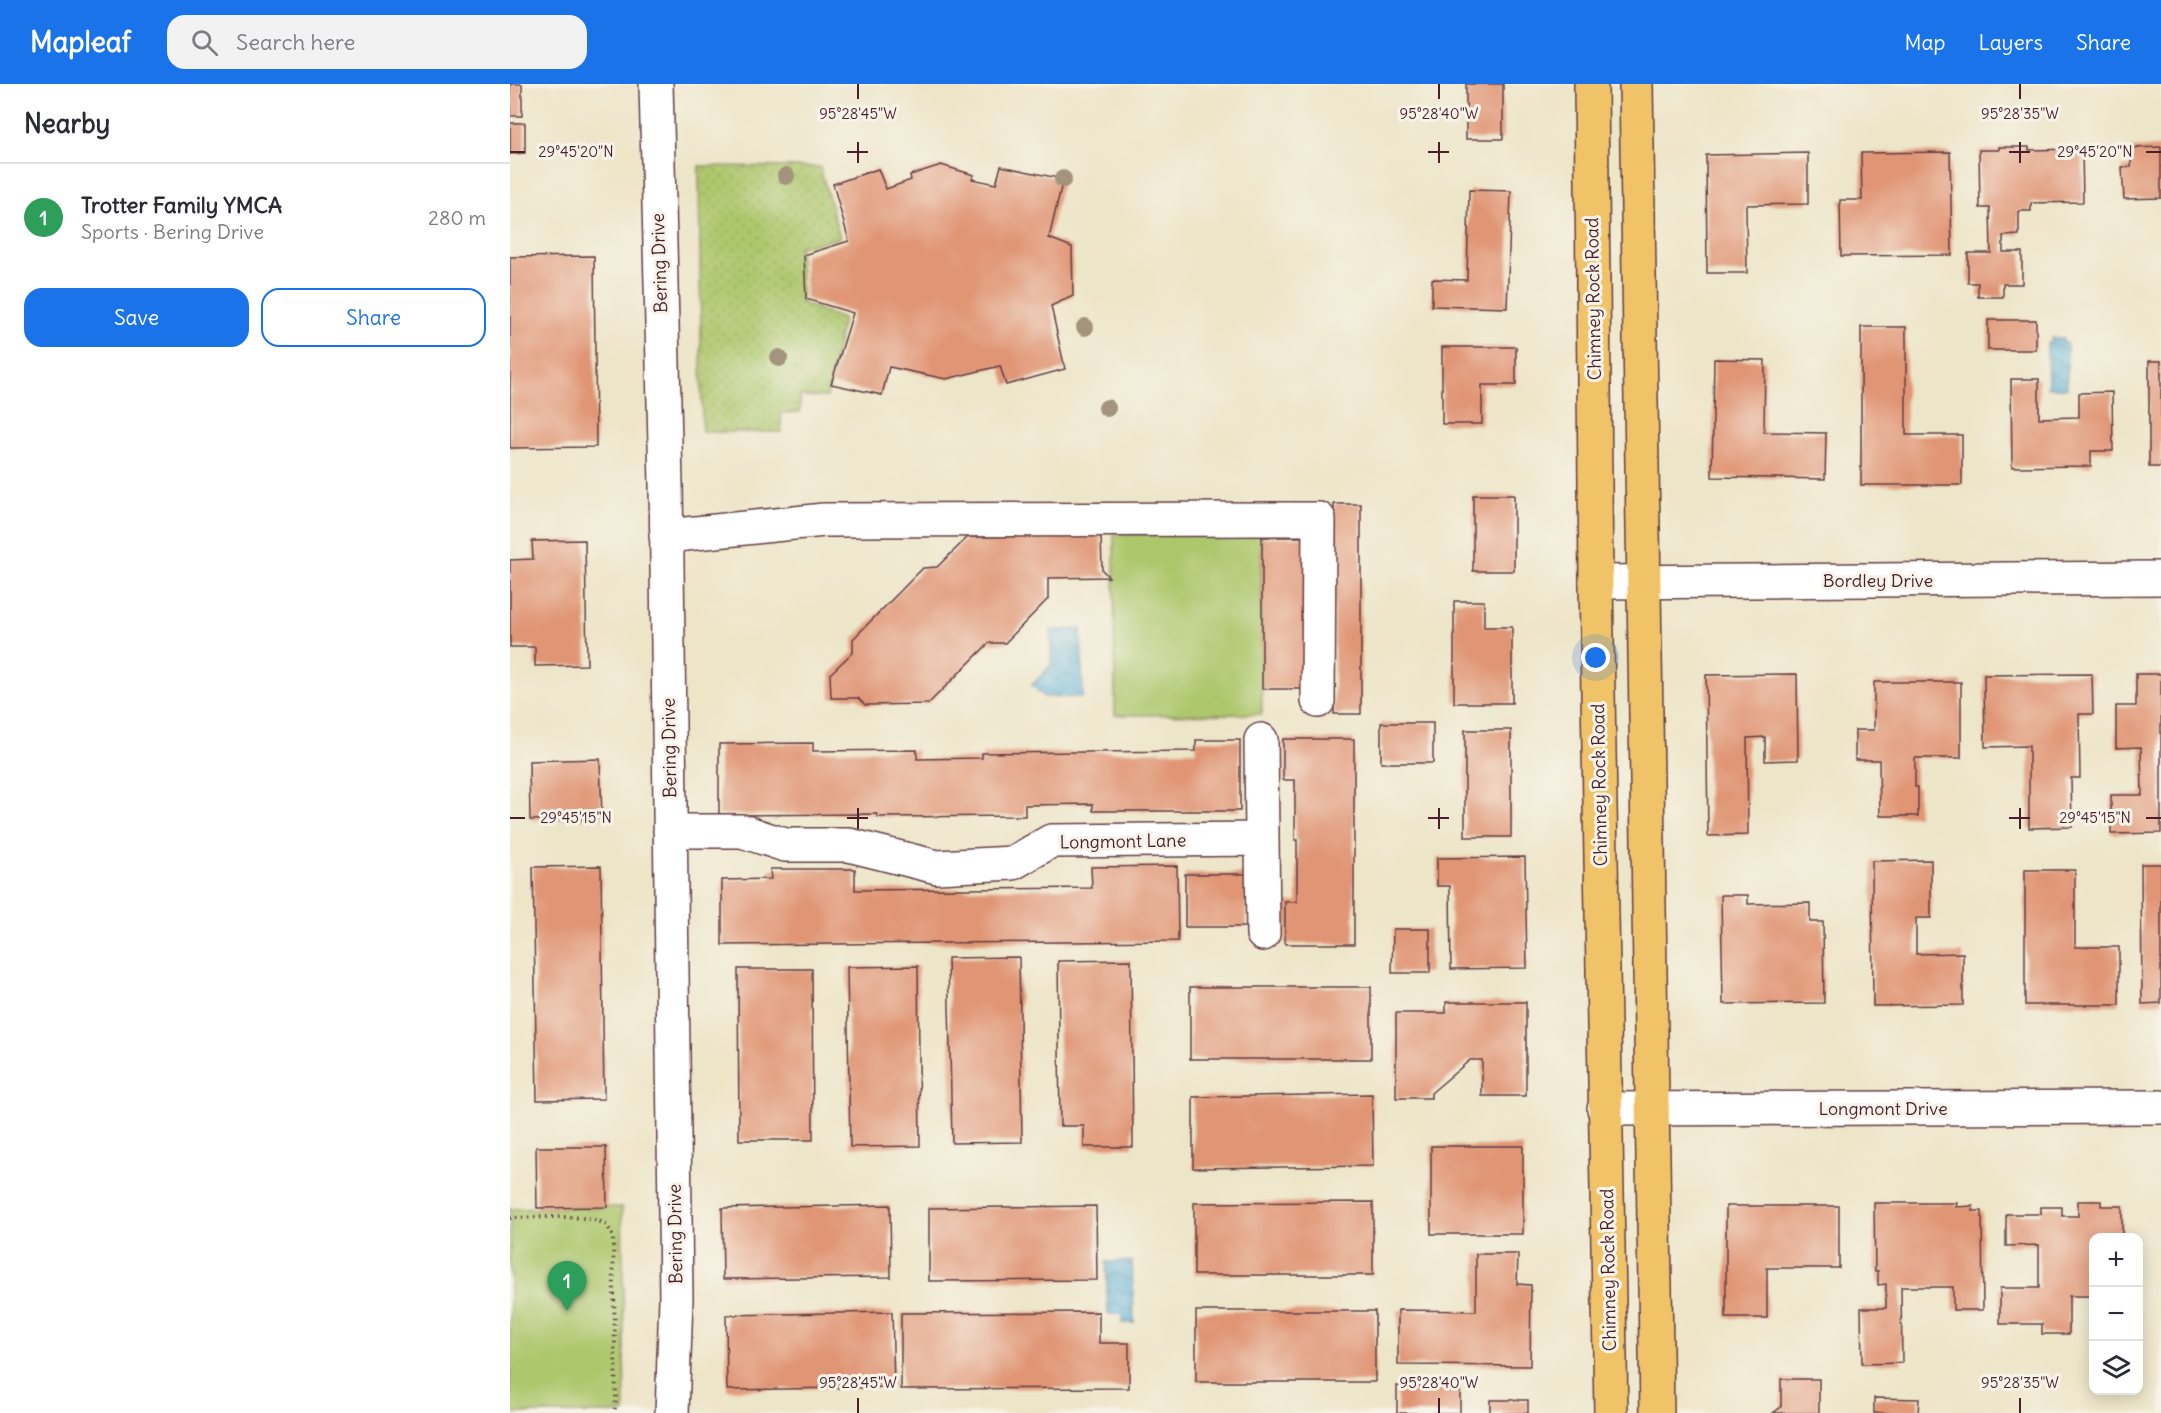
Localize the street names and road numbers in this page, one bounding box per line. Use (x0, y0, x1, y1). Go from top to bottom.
street label: Bering Drive (646, 213, 672, 313)
street label: Chimney Rock Road (1580, 217, 1606, 381)
street label: Bordley Drive (1823, 569, 1933, 592)
street label: Bering Drive (657, 698, 681, 798)
street label: Chimney Rock Road (1586, 703, 1612, 867)
street label: Longmont Lane (1059, 828, 1187, 854)
street label: Longmont Drive (1818, 1097, 1948, 1120)
street label: Bering Drive (663, 1184, 687, 1284)
street label: Chimney Rock Road (1595, 1188, 1621, 1352)

